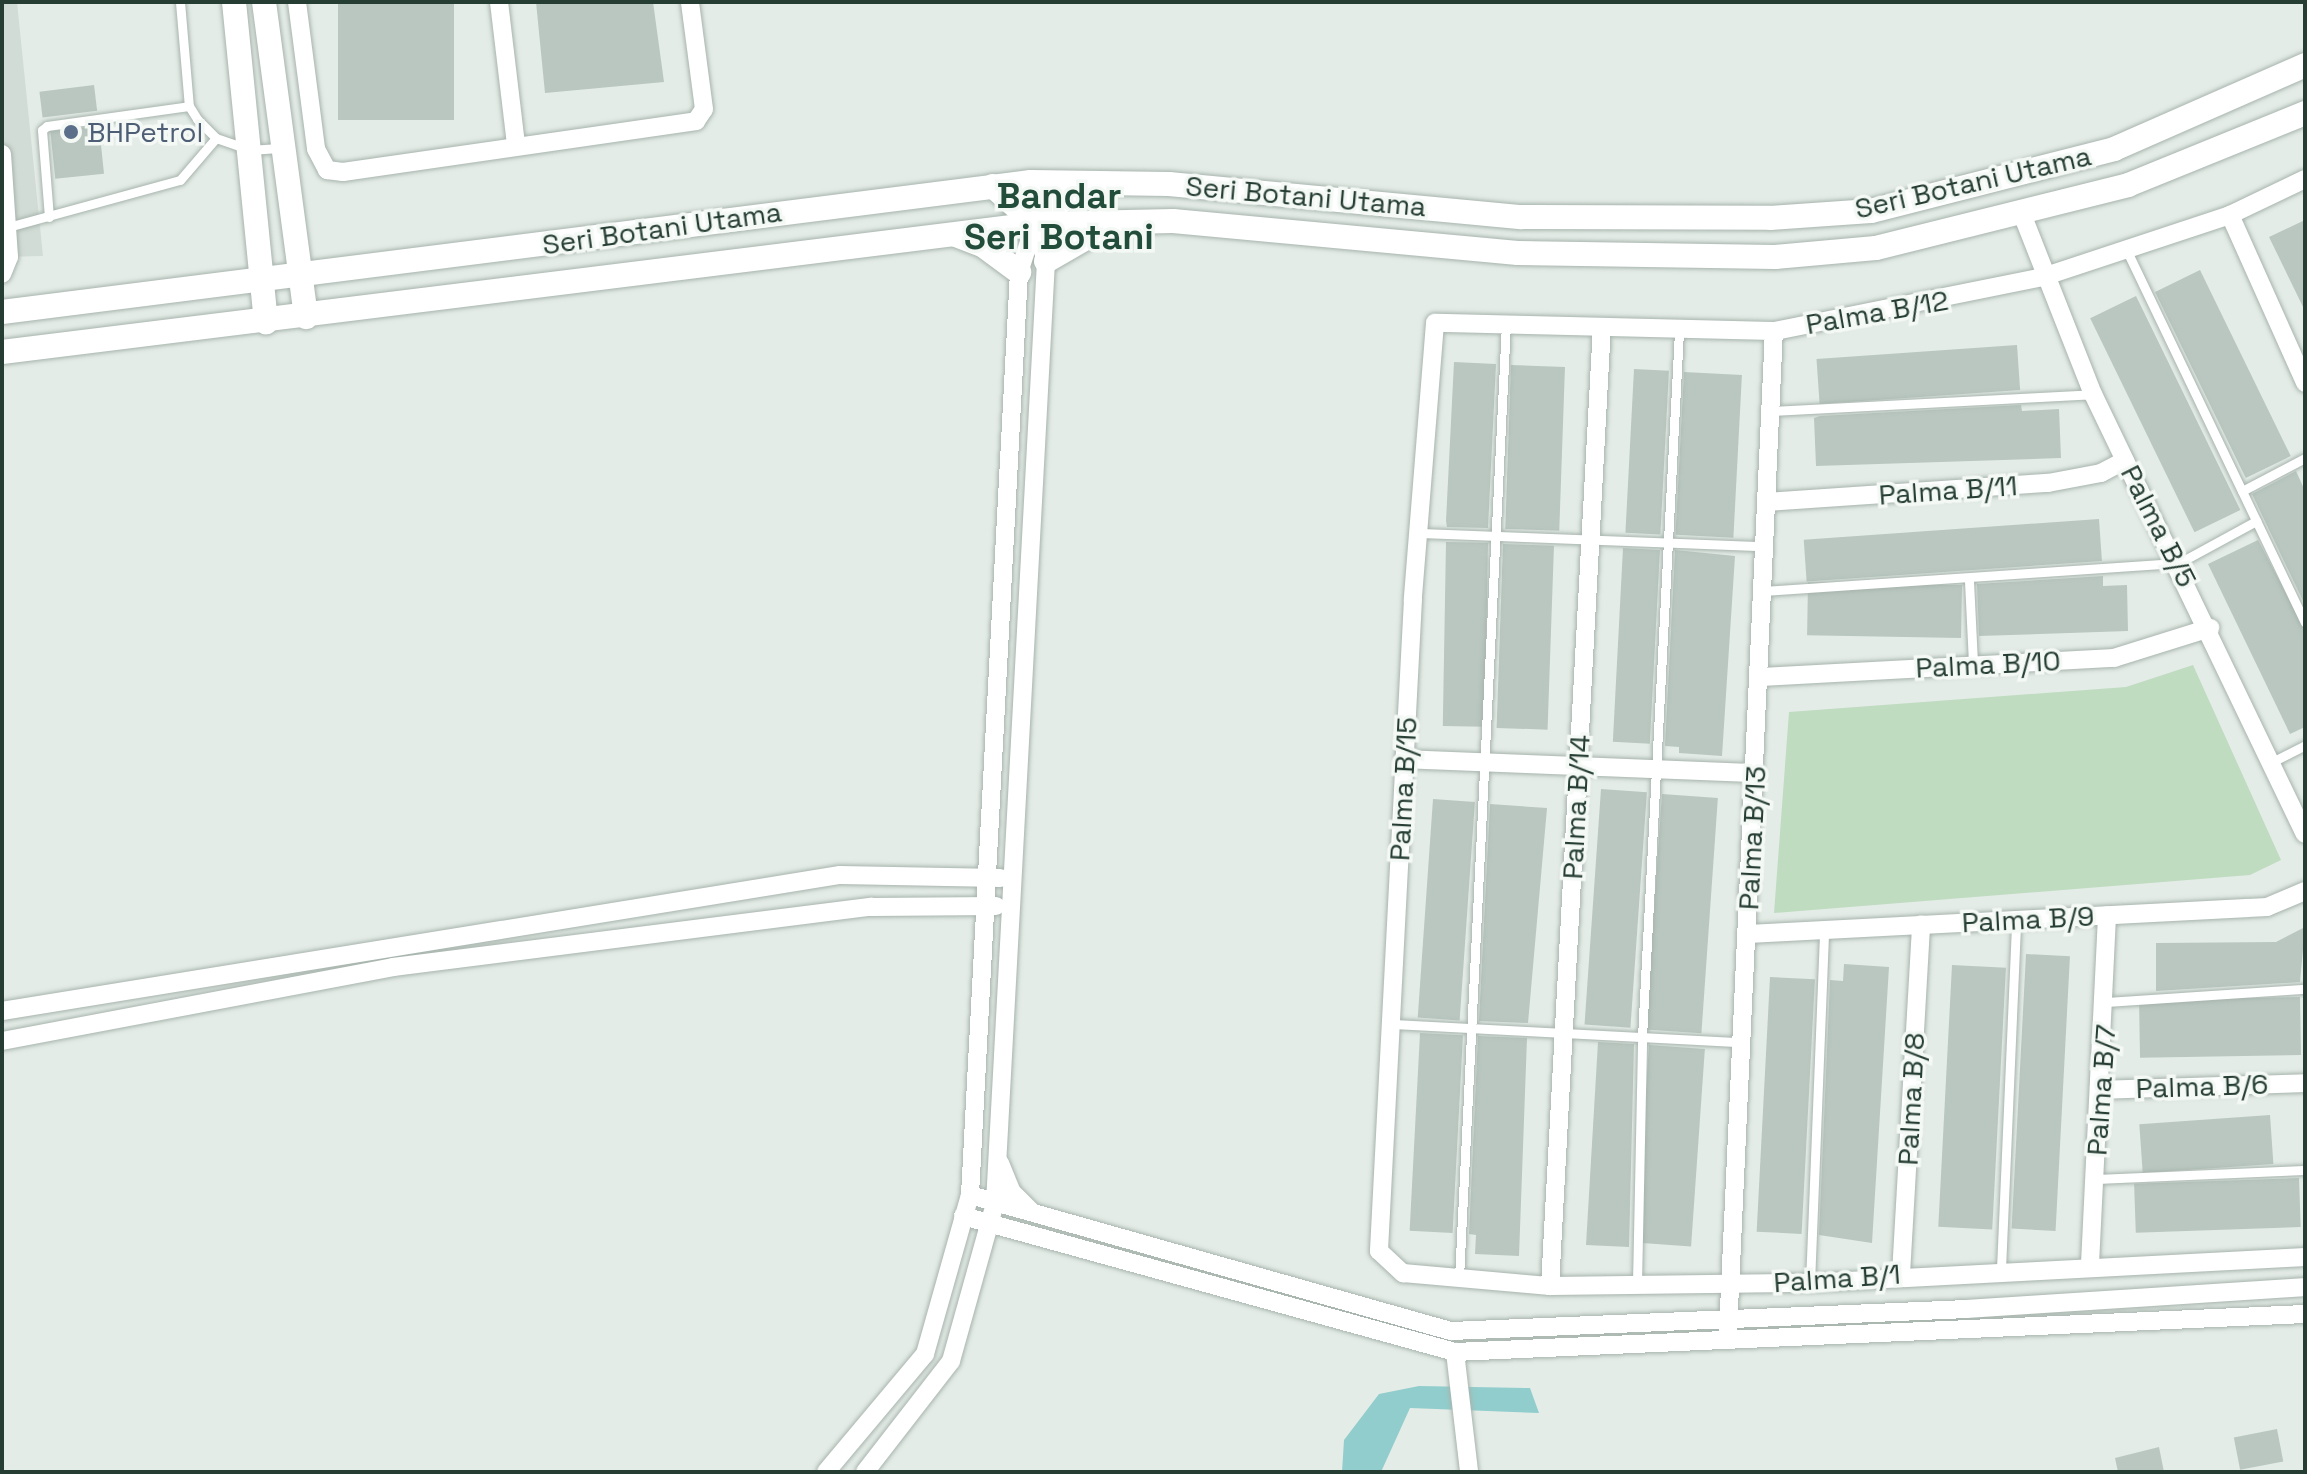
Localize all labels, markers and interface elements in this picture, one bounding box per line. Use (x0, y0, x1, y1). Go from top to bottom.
place label: BHPetrol (87, 115, 203, 149)
marker: BHPetrol (62, 123, 80, 141)
street label: Seri Botani Utama (1852, 138, 2094, 226)
street label: Seri Botani Utama (1184, 169, 1428, 223)
district label: Bandar Seri Botani (964, 174, 1154, 259)
street label: Seri Botani Utama (540, 195, 784, 261)
street label: Palma B/12 (1803, 283, 1951, 341)
street label: Palma B/5 (2114, 459, 2204, 593)
street label: Palma B/11 (1878, 468, 2018, 512)
street label: Palma B/10 (1915, 643, 2061, 685)
street label: Palma B/15 (1382, 716, 1424, 862)
street label: Palma B/14 (1555, 734, 1597, 880)
street label: Palma B/13 (1731, 765, 1773, 911)
street label: Palma B/9 (1961, 899, 2095, 939)
street label: Palma B/7 (2080, 1023, 2122, 1157)
street label: Palma B/8 (1891, 1032, 1931, 1166)
street label: Palma B/6 (2135, 1067, 2269, 1105)
street label: Palma B/1 (1772, 1257, 1902, 1299)

